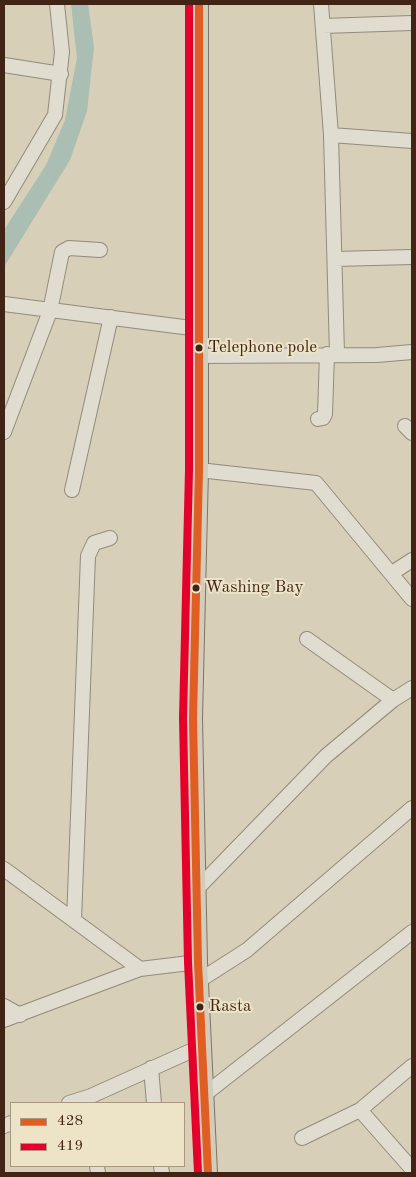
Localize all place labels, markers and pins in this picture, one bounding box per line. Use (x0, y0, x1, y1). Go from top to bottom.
place label: Telephone pole (208, 338, 317, 358)
marker: Telephone pole (194, 343, 204, 353)
place label: Washing Bay (205, 578, 303, 598)
marker: Washing Bay (191, 583, 201, 593)
place label: Rasta (209, 997, 251, 1017)
marker: Rasta (195, 1002, 205, 1012)

